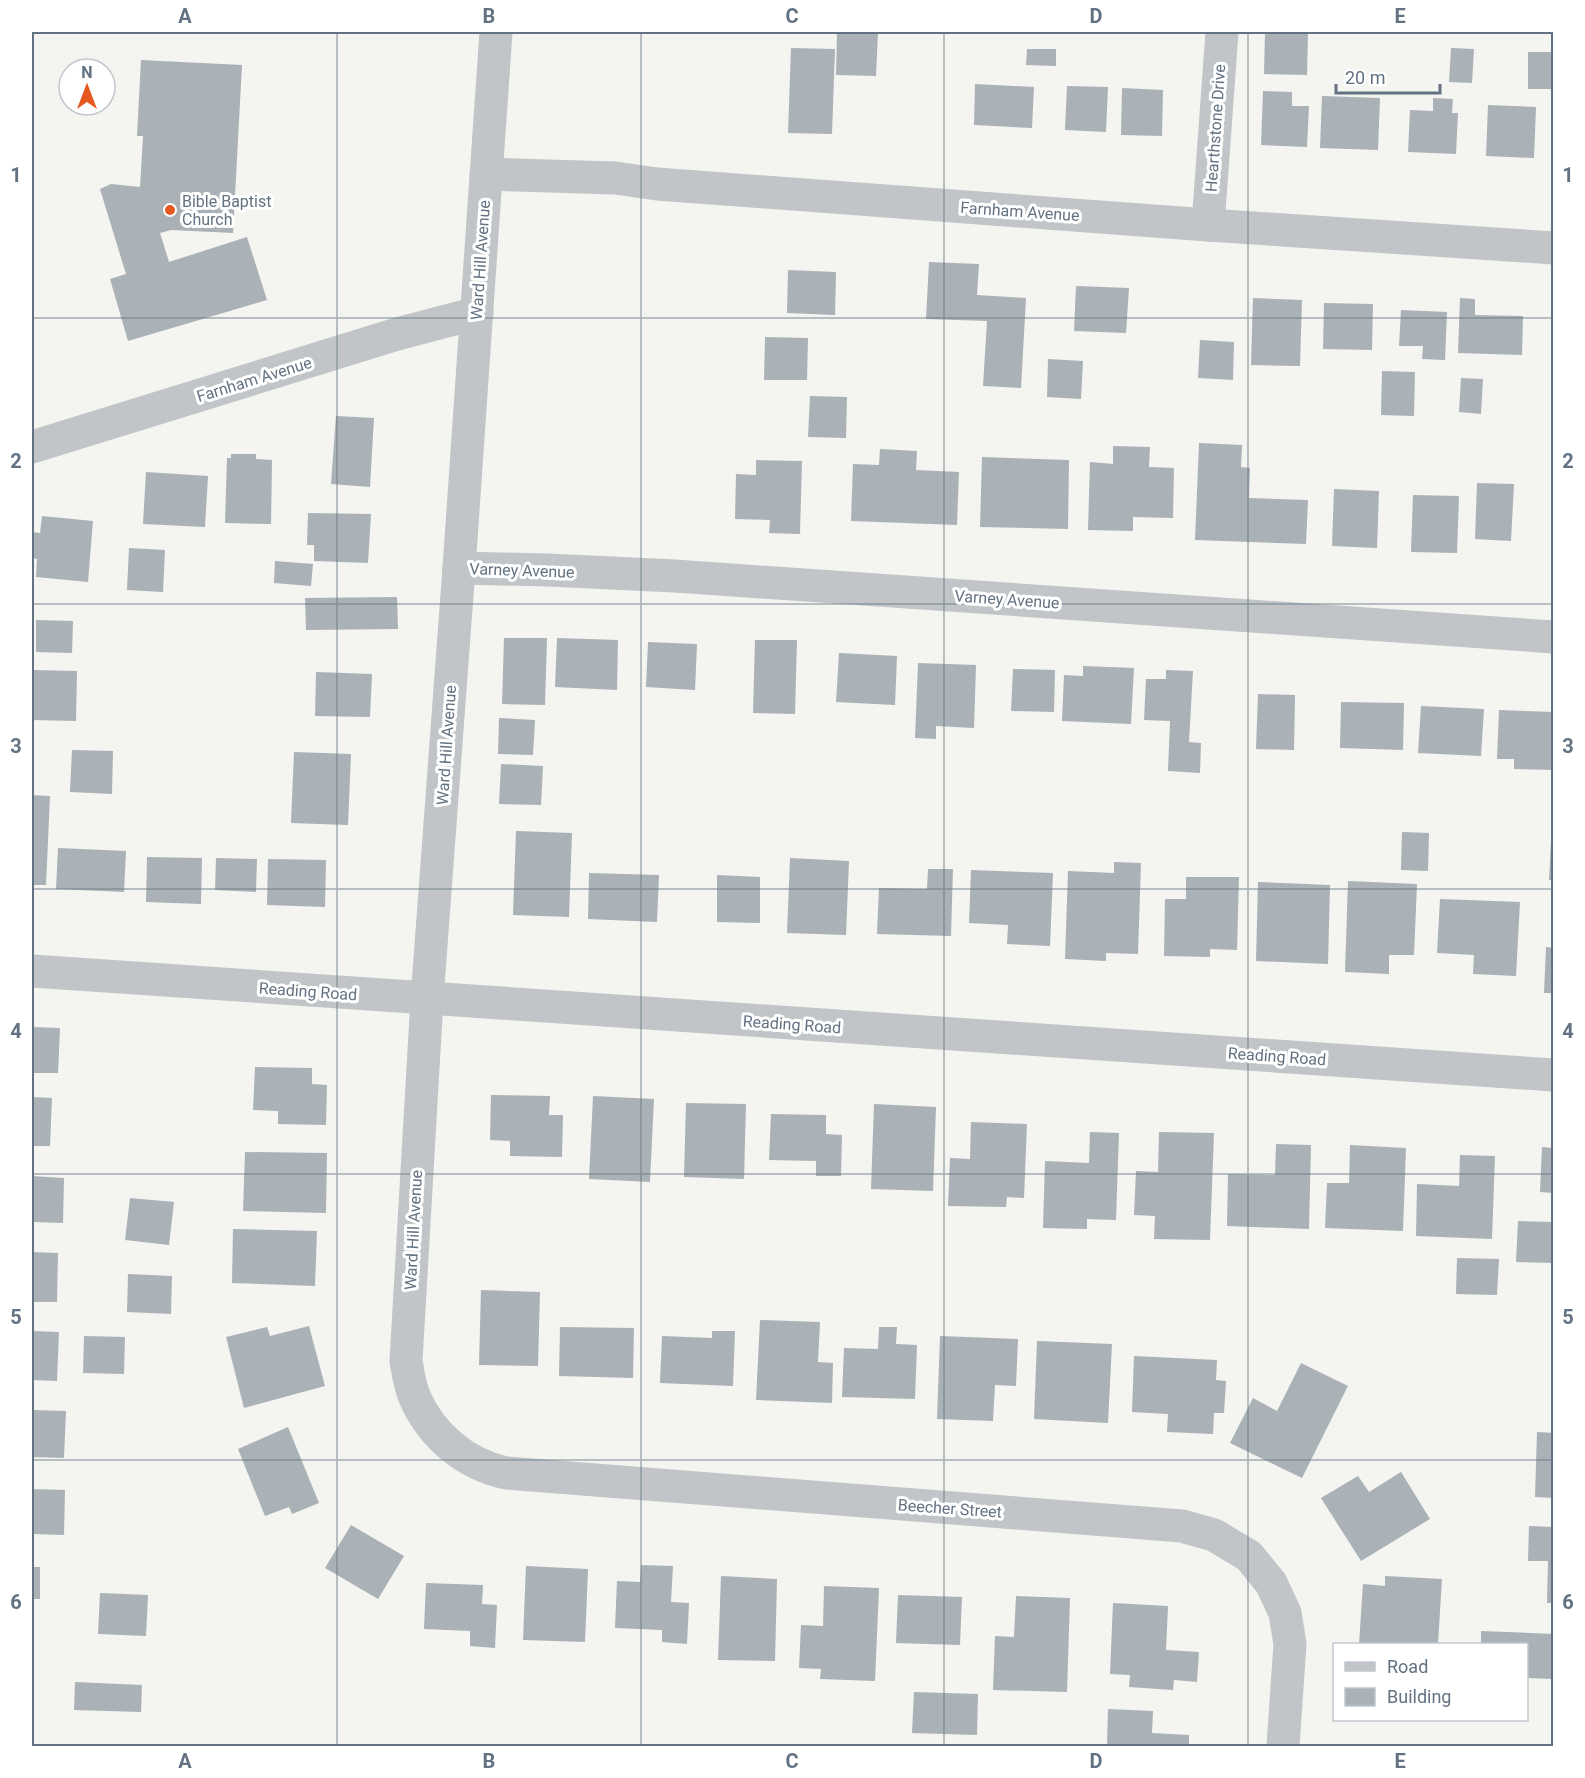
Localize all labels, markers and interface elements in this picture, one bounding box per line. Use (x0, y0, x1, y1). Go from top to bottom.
text: A (178, 4, 192, 28)
text: B (483, 4, 495, 28)
text: C (785, 4, 799, 28)
text: D (1090, 4, 1103, 28)
text: E (1394, 4, 1406, 28)
north arrow (57, 57, 117, 117)
scale bar (1336, 57, 1440, 95)
text: N (81, 63, 93, 82)
street label: Hearthstone Drive (1202, 63, 1229, 193)
text: 20 m (1345, 67, 1385, 88)
text: 1 (10, 163, 22, 187)
text: 1 (1562, 163, 1574, 187)
place label: Bible Baptist Church (182, 192, 271, 229)
street label: Farnham Avenue (960, 198, 1080, 225)
street label: Ward Hill Avenue (467, 199, 494, 321)
marker: Bible Baptist Church (163, 203, 177, 217)
street label: Farnham Avenue (194, 353, 314, 406)
text: 2 (10, 449, 22, 473)
text: 2 (1562, 449, 1574, 473)
street label: Varney Avenue (469, 559, 575, 582)
street label: Varney Avenue (954, 586, 1060, 613)
street label: Ward Hill Avenue (433, 684, 460, 806)
text: 3 (10, 734, 22, 758)
text: 3 (1562, 734, 1574, 758)
street label: Reading Road (258, 979, 358, 1004)
street label: Reading Road (742, 1012, 842, 1037)
text: 4 (10, 1019, 22, 1043)
text: 4 (1562, 1019, 1574, 1043)
street label: Reading Road (1227, 1044, 1327, 1069)
street label: Ward Hill Avenue (401, 1169, 426, 1291)
text: 5 (10, 1305, 22, 1329)
text: 5 (1562, 1305, 1574, 1329)
street label: Beecher Street (897, 1495, 1003, 1522)
text: 6 (10, 1590, 22, 1614)
text: 6 (1562, 1590, 1574, 1614)
legend (1333, 1643, 1528, 1721)
text: Road (1387, 1656, 1428, 1677)
text: Building (1387, 1686, 1451, 1707)
text: A (178, 1749, 192, 1773)
text: B (483, 1749, 495, 1773)
text: C (785, 1749, 799, 1773)
text: D (1090, 1749, 1103, 1773)
text: E (1394, 1749, 1406, 1773)

